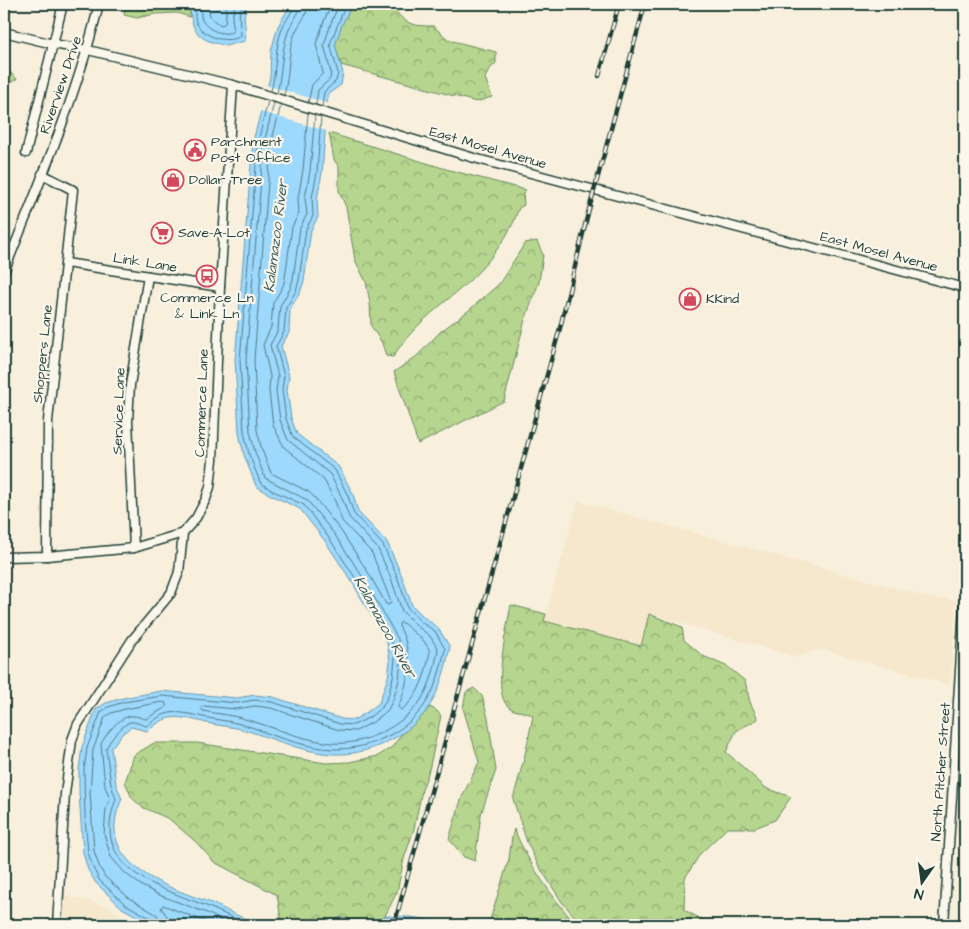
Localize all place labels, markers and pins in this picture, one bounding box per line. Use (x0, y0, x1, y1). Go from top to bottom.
place label: Parchment Post Office (211, 132, 291, 168)
public building icon: Parchment Post Office (183, 138, 207, 162)
shop icon: Dollar Tree (161, 168, 185, 192)
place label: Dollar Tree (189, 170, 263, 190)
supermarket icon: Save-A-Lot (150, 221, 174, 245)
place label: Save-A-Lot (178, 223, 250, 243)
bus stop icon: Commerce Ln & Link Ln (195, 264, 219, 288)
shop icon: KKind (678, 287, 702, 311)
place label: Commerce Ln & Link Ln (160, 288, 254, 324)
place label: KKind (706, 289, 739, 309)

